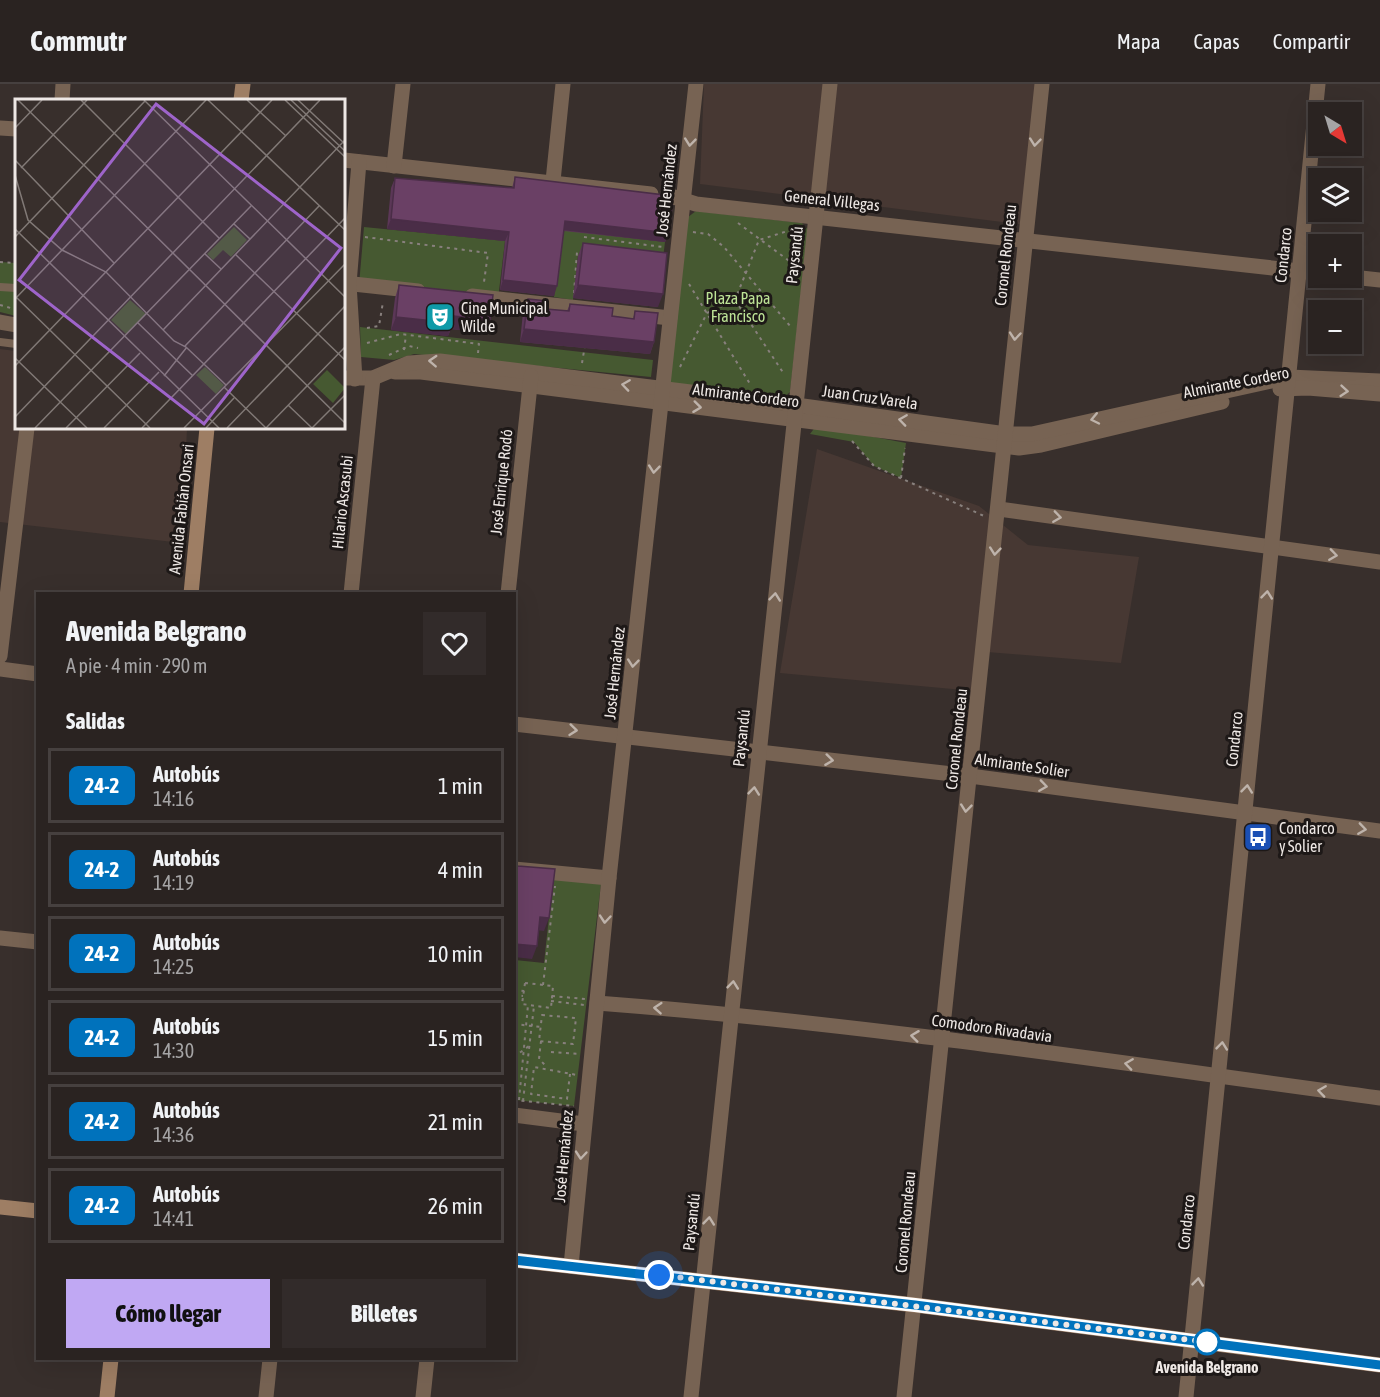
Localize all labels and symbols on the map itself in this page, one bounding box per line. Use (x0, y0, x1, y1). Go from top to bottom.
inset map (15, 99, 345, 429)
north arrow (1308, 102, 1362, 156)
one-way arrow (684, 138, 697, 147)
one-way arrow (1029, 138, 1042, 147)
street label: José Hernández (652, 143, 680, 237)
street label: General Villegas (783, 186, 881, 215)
street label: Coronel Rondeau (991, 203, 1019, 307)
street label: Paysandú (782, 225, 807, 285)
street label: Condarco (1271, 226, 1295, 284)
park label: Plaza Papa Francisco (706, 289, 770, 325)
place label: Cine Municipal Wilde (461, 299, 549, 335)
theatre icon: Cine Municipal Wilde (424, 301, 456, 333)
one-way arrow (1009, 332, 1022, 341)
one-way arrow (428, 354, 437, 367)
street label: Almirante Cordero (1182, 363, 1290, 401)
one-way arrow (622, 379, 631, 391)
street label: Almirante Cordero (692, 380, 800, 410)
street label: Juan Cruz Varela (821, 381, 919, 413)
one-way arrow (1340, 384, 1349, 397)
one-way arrow (692, 400, 702, 412)
one-way arrow (1091, 412, 1101, 425)
one-way arrow (898, 414, 908, 426)
street label: José Enrique Rodó (487, 428, 516, 536)
street label: Avenida Fabián Onsari (165, 443, 197, 575)
street label: Hilario Ascasubi (328, 454, 356, 550)
one-way arrow (649, 464, 661, 473)
one-way arrow (1052, 511, 1062, 523)
one-way arrow (989, 547, 1001, 556)
one-way arrow (1329, 549, 1338, 561)
one-way arrow (1260, 591, 1273, 600)
one-way arrow (768, 593, 781, 602)
street label: José Hernández (600, 626, 628, 720)
one-way arrow (627, 658, 640, 667)
street label: Coronel Rondeau (942, 687, 970, 791)
street label: Paysandú (729, 708, 754, 768)
street label: Condarco (1222, 710, 1246, 768)
one-way arrow (568, 723, 577, 736)
street label: Almirante Solier (974, 749, 1071, 781)
one-way arrow (824, 753, 834, 765)
one-way arrow (1039, 780, 1048, 792)
one-way arrow (1240, 785, 1253, 794)
one-way arrow (747, 787, 760, 796)
one-way arrow (961, 803, 973, 812)
place label: Condarco y Solier (1279, 819, 1335, 856)
bus stop icon: Condarco y Solier (1242, 821, 1274, 853)
one-way arrow (1357, 822, 1366, 834)
one-way arrow (599, 915, 612, 924)
one-way arrow (726, 981, 739, 990)
one-way arrow (654, 1002, 663, 1015)
street label: Comodoro Rivadavia (931, 1011, 1053, 1045)
one-way arrow (910, 1030, 919, 1042)
one-way arrow (1215, 1041, 1228, 1050)
one-way arrow (1124, 1059, 1133, 1071)
one-way arrow (1317, 1085, 1327, 1097)
street label: José Hernández (550, 1109, 576, 1203)
one-way arrow (575, 1150, 588, 1159)
street label: Coronel Rondeau (892, 1171, 918, 1273)
street label: Paysandú (679, 1192, 704, 1252)
street label: Condarco (1174, 1193, 1198, 1251)
one-way arrow (702, 1216, 715, 1226)
your location (644, 1260, 674, 1290)
one-way arrow (1191, 1277, 1204, 1286)
marker: Avenida Belgrano (1194, 1329, 1220, 1355)
place label: Avenida Belgrano (1154, 1358, 1259, 1376)

